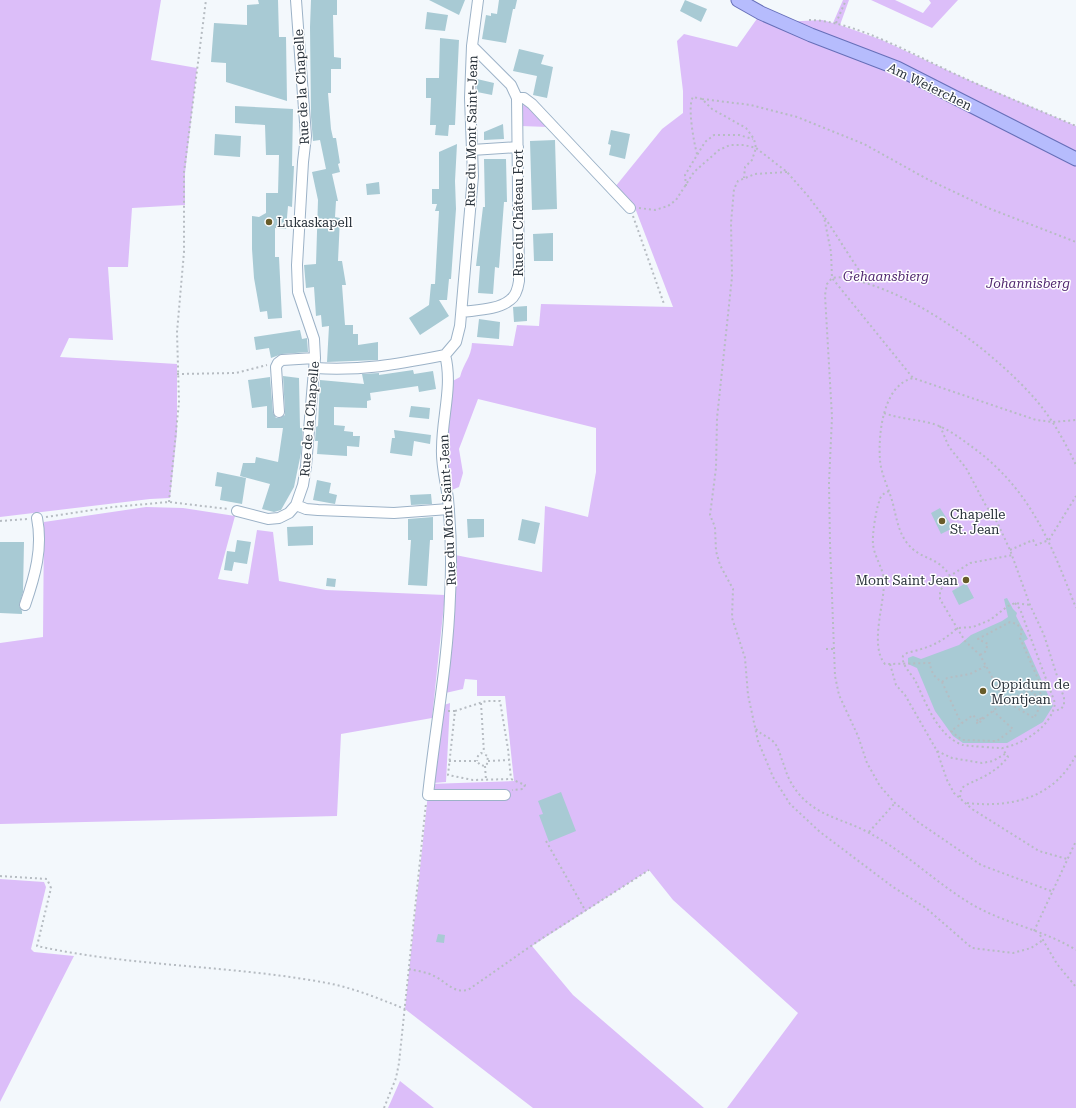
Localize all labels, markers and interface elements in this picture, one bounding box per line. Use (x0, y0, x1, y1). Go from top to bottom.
street label: Rue de la Chapelle (291, 29, 312, 145)
street label: Rue du Mont Saint-Jean (463, 54, 480, 207)
street label: Am Weierchen (885, 60, 975, 114)
street label: Rue du Château Fort (511, 149, 526, 277)
place label: Lukaskapell (277, 215, 353, 230)
marker: Lukaskapell (264, 217, 274, 227)
park label: Gehaansbierg (843, 269, 929, 284)
park label: Johannisberg (985, 276, 1070, 291)
street label: Rue de la Chapelle (297, 361, 322, 477)
street label: Rue du Mont Saint-Jean (436, 433, 459, 586)
place label: Chapelle St. Jean (950, 507, 1005, 537)
marker: Chapelle St. Jean (937, 516, 947, 526)
place label: Mont Saint Jean (856, 573, 959, 588)
marker: Mont Saint Jean (961, 575, 971, 585)
place label: Oppidum de Montjean (991, 677, 1070, 707)
marker: Oppidum de Montjean (978, 686, 988, 696)

